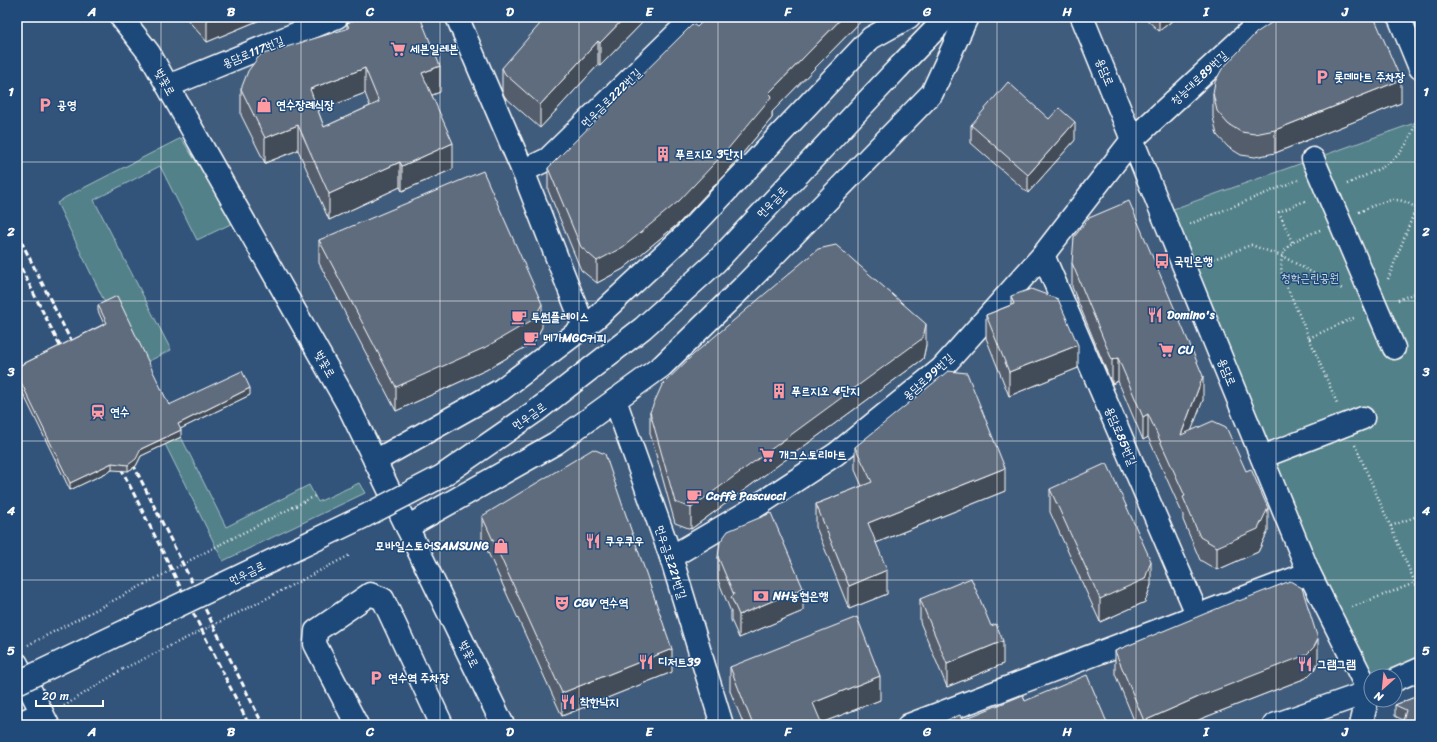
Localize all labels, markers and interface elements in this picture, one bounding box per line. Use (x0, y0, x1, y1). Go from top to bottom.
text: A (87, 0, 96, 23)
text: B (227, 0, 236, 23)
text: C (365, 0, 375, 23)
text: D (506, 0, 514, 23)
text: E (645, 0, 654, 23)
text: F (783, 0, 792, 23)
text: G (922, 0, 932, 23)
text: H (1061, 0, 1072, 23)
text: I (1202, 0, 1210, 23)
text: J (1341, 0, 1349, 23)
street label: 용담로117번길 (219, 29, 288, 74)
place label: 세븐일레븐 (409, 38, 459, 60)
supermarket icon: 세븐일레븐 (389, 40, 407, 58)
street label: 청능대로89번길 (1165, 45, 1233, 111)
street label: 용담로 (1089, 54, 1121, 90)
street label: 먼우금로222번길 (575, 63, 647, 133)
street label: 벚꽃로 (148, 64, 182, 100)
place label: 롯데마트 주차장 (1334, 66, 1405, 88)
parking icon: 롯데마트 주차장 (1313, 68, 1331, 86)
text: 1 (8, 80, 14, 103)
text: 1 (1423, 80, 1429, 103)
place label: 공영 (57, 94, 76, 116)
place label: 연수장례식장 (276, 94, 334, 116)
parking icon: 공영 (36, 96, 54, 114)
shop icon: 연수장례식장 (255, 96, 273, 114)
place label: 푸르지오 3단지 (675, 143, 743, 165)
building icon: 푸르지오 3단지 (654, 145, 672, 163)
street label: 먼우금로 (751, 180, 793, 224)
text: 2 (6, 220, 15, 243)
text: 2 (1421, 220, 1430, 243)
place label: 국민은행 (1174, 250, 1213, 272)
bus stop icon: 국민은행 (1153, 252, 1171, 270)
park label: 청학근린공원 (1281, 267, 1339, 289)
place label: Domino's (1167, 304, 1216, 326)
place label: 투썸플레이스 (531, 306, 589, 328)
restaurant icon: Domino's (1146, 306, 1164, 324)
cafe icon: 투썸플레이스 (510, 308, 528, 326)
place label: 메가MGC커피 (543, 327, 606, 349)
cafe icon: 메가MGC커피 (522, 329, 540, 347)
place label: CU (1177, 339, 1194, 361)
supermarket icon: CU (1157, 341, 1175, 359)
street label: 벚꽃로 (308, 346, 342, 382)
street label: 용담로99번길 (897, 348, 959, 406)
street label: 용담로 (1211, 354, 1243, 390)
text: 3 (6, 360, 15, 383)
text: 3 (1421, 360, 1430, 383)
place label: 푸르지오 4단지 (791, 380, 860, 402)
building icon: 푸르지오 4단지 (770, 382, 788, 400)
street label: 먼우금로 (507, 396, 551, 436)
place label: 연수 (110, 401, 130, 423)
station icon: 연수 (89, 403, 107, 421)
street label: 용담로85번길 (1099, 403, 1144, 470)
place label: 개그스토리마트 (779, 444, 847, 466)
supermarket icon: 개그스토리마트 (758, 446, 776, 464)
place label: Caffè Pascucci (705, 485, 786, 507)
cafe icon: Caffè Pascucci (685, 487, 703, 505)
text: 4 (6, 499, 16, 522)
text: 4 (1421, 499, 1431, 522)
street label: 먼우금로221번길 (649, 522, 693, 602)
place label: 쿠우쿠우 (605, 530, 644, 552)
restaurant icon: 쿠우쿠우 (584, 532, 602, 550)
place label: 모바일스토어SAMSUNG (375, 535, 490, 557)
shop icon: 모바일스토어SAMSUNG (492, 537, 510, 555)
street label: 먼우금로 (225, 555, 269, 591)
place label: NH농협은행 (772, 585, 829, 607)
bank icon: NH농협은행 (752, 587, 770, 605)
place label: CGV 연수역 (573, 592, 629, 614)
theatre icon: CGV 연수역 (553, 594, 571, 612)
street label: 벚꽃로 (453, 636, 485, 672)
text: 5 (7, 639, 15, 662)
text: 5 (1422, 639, 1430, 662)
place label: 디저트39 (658, 651, 702, 673)
restaurant icon: 디저트39 (637, 653, 655, 671)
place label: 그램그램 (1317, 653, 1356, 675)
restaurant icon: 그램그램 (1296, 655, 1314, 673)
place label: 연수역 주차장 (388, 667, 449, 689)
north arrow (1363, 668, 1403, 708)
parking icon: 연수역 주차장 (367, 669, 385, 687)
scale bar (36, 682, 103, 708)
text: 20 m (42, 685, 69, 707)
text: N (1371, 686, 1387, 707)
place label: 착한낙지 (580, 691, 619, 713)
restaurant icon: 착한낙지 (559, 693, 577, 711)
text: A (87, 720, 96, 742)
text: B (227, 720, 236, 742)
text: C (365, 720, 375, 742)
text: D (506, 720, 514, 742)
text: E (645, 720, 654, 742)
text: F (783, 720, 792, 742)
text: G (922, 720, 932, 742)
text: H (1061, 720, 1072, 742)
text: I (1202, 720, 1210, 742)
text: J (1341, 720, 1349, 742)

